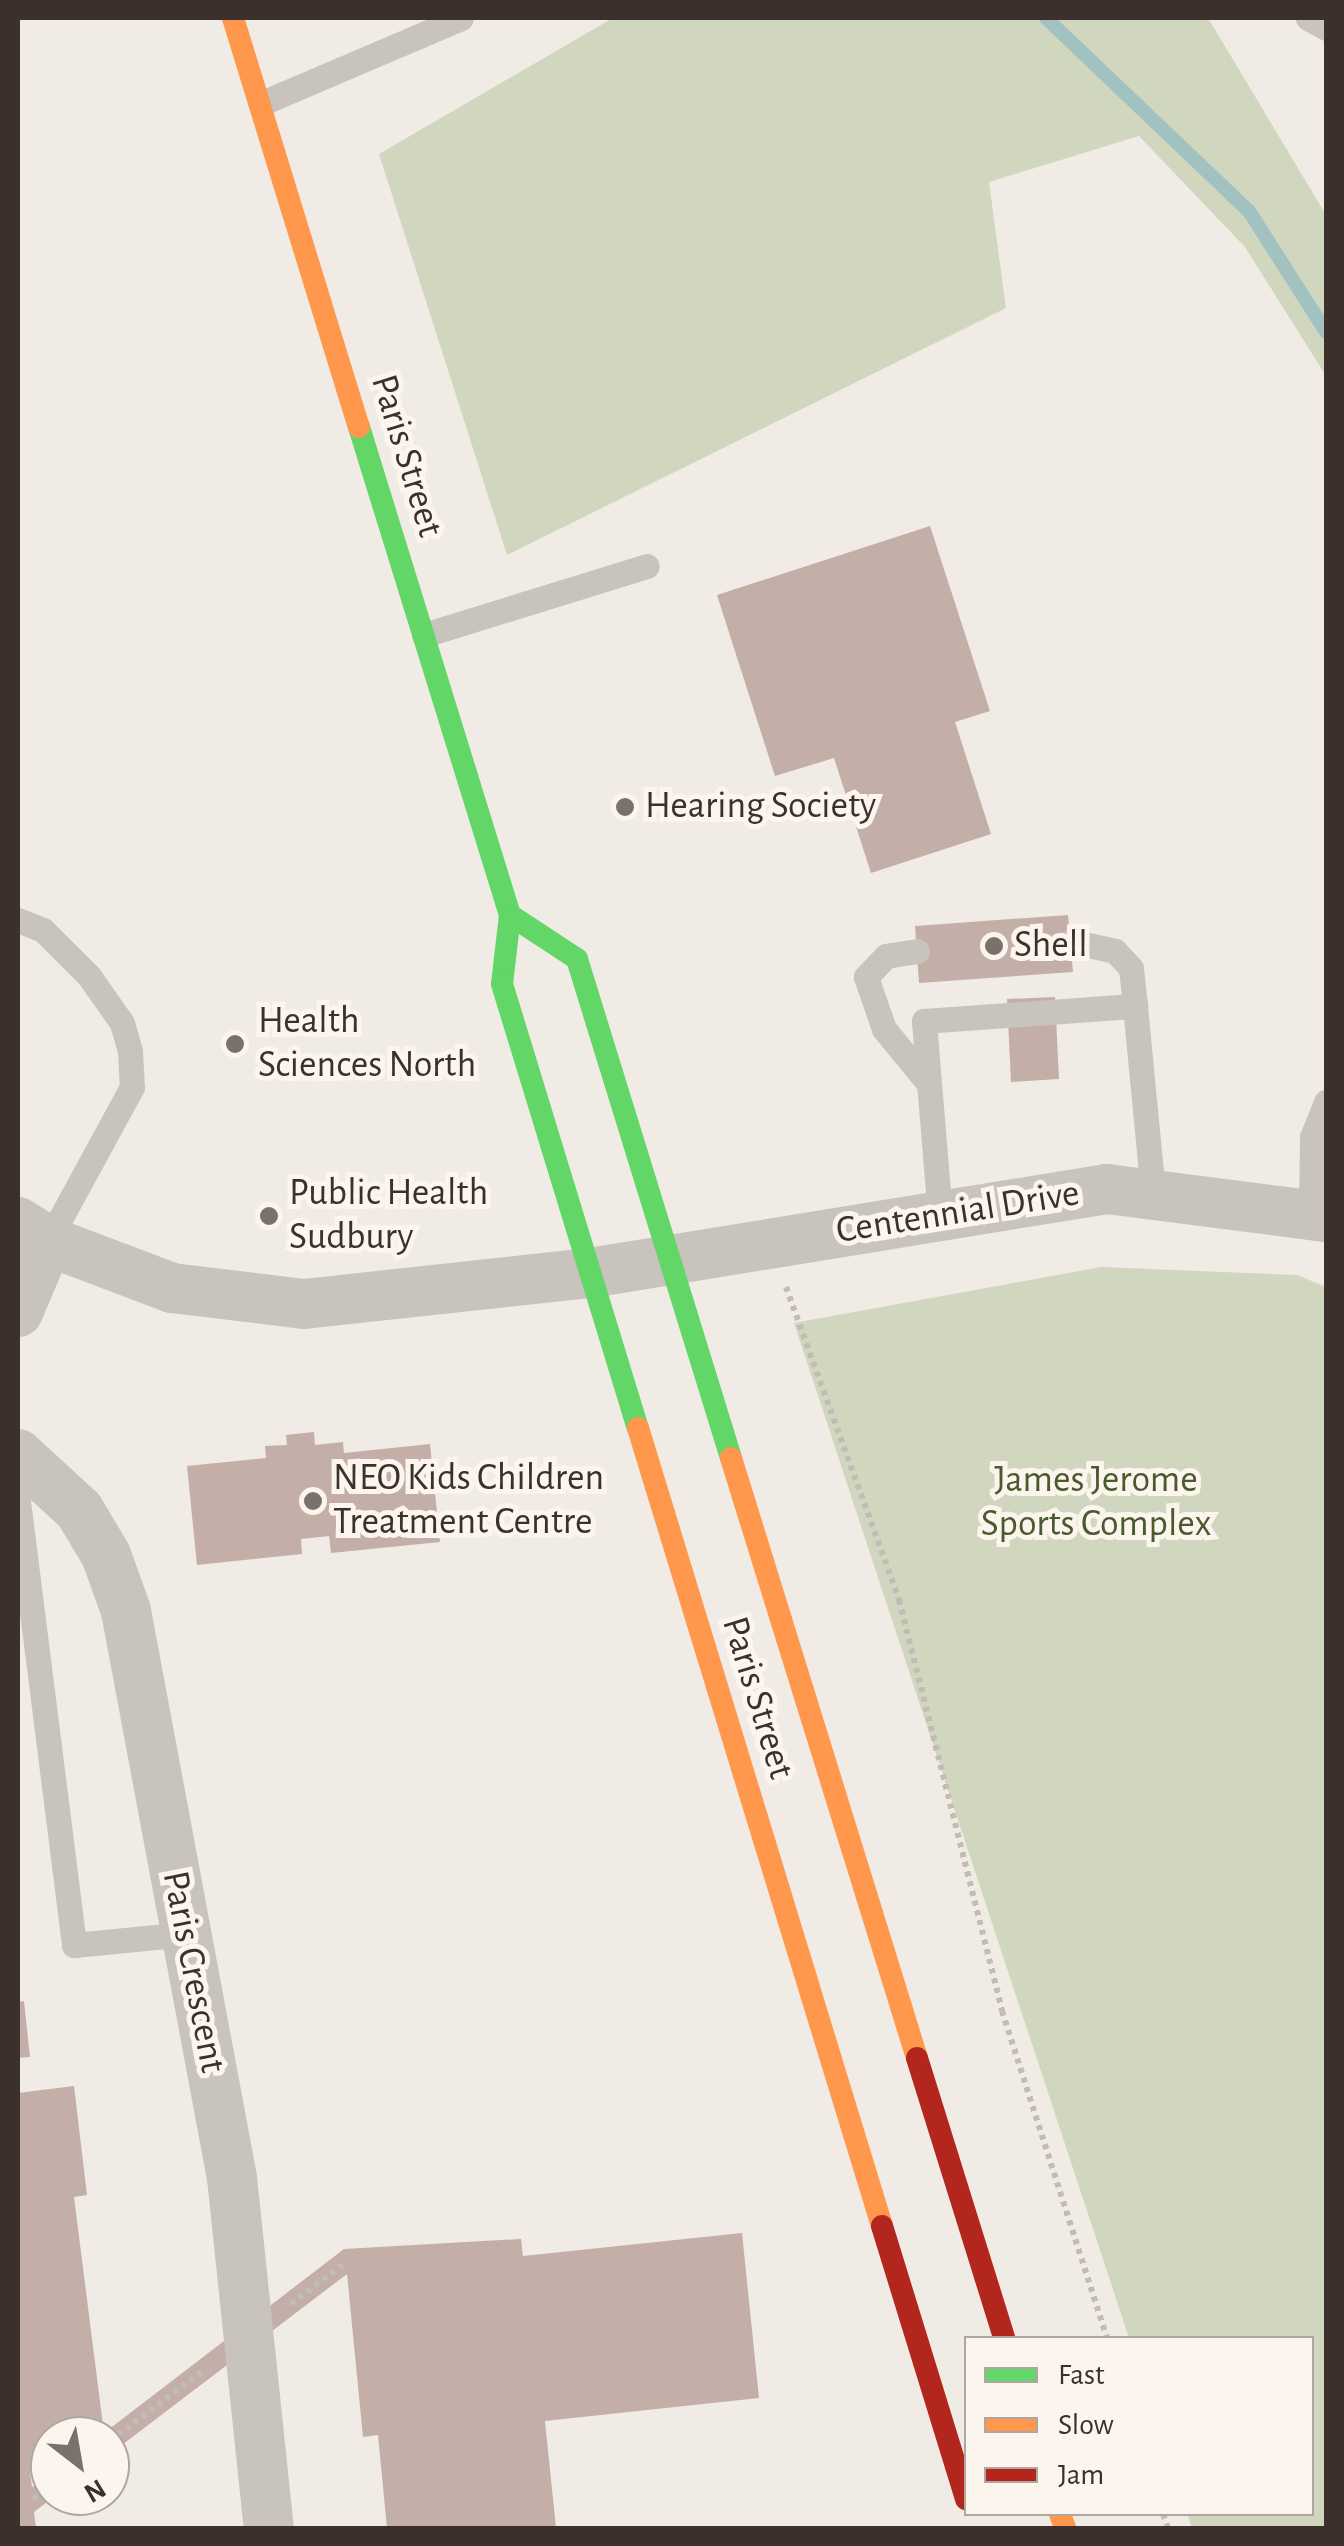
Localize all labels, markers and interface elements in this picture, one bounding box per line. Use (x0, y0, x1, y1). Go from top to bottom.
street label: Paris Street (360, 369, 452, 543)
place label: Hearing Society (645, 784, 876, 830)
marker: Hearing Society (614, 796, 636, 818)
place label: Shell (1014, 923, 1088, 969)
marker: Shell (983, 935, 1005, 957)
place label: Health Sciences North (258, 999, 476, 1088)
marker: Health Sciences North (222, 1031, 248, 1057)
place label: Public Health Sudbury (289, 1171, 488, 1260)
street label: Centennial Drive (833, 1171, 1083, 1255)
marker: Public Health Sudbury (258, 1205, 280, 1227)
place label: NEO Kids Children Treatment Centre (333, 1456, 604, 1546)
park label: James Jerome Sports Complex (981, 1458, 1211, 1548)
marker: NEO Kids Children Treatment Centre (302, 1490, 324, 1512)
street label: Paris Street (711, 1611, 803, 1785)
street label: Paris Crescent (151, 1867, 235, 2077)
legend (964, 2336, 1314, 2516)
text: Fast (1058, 2360, 1105, 2390)
text: Slow (1058, 2410, 1114, 2440)
north arrow (30, 2416, 130, 2516)
text: Jam (1058, 2460, 1104, 2490)
text: N (79, 2473, 110, 2507)

